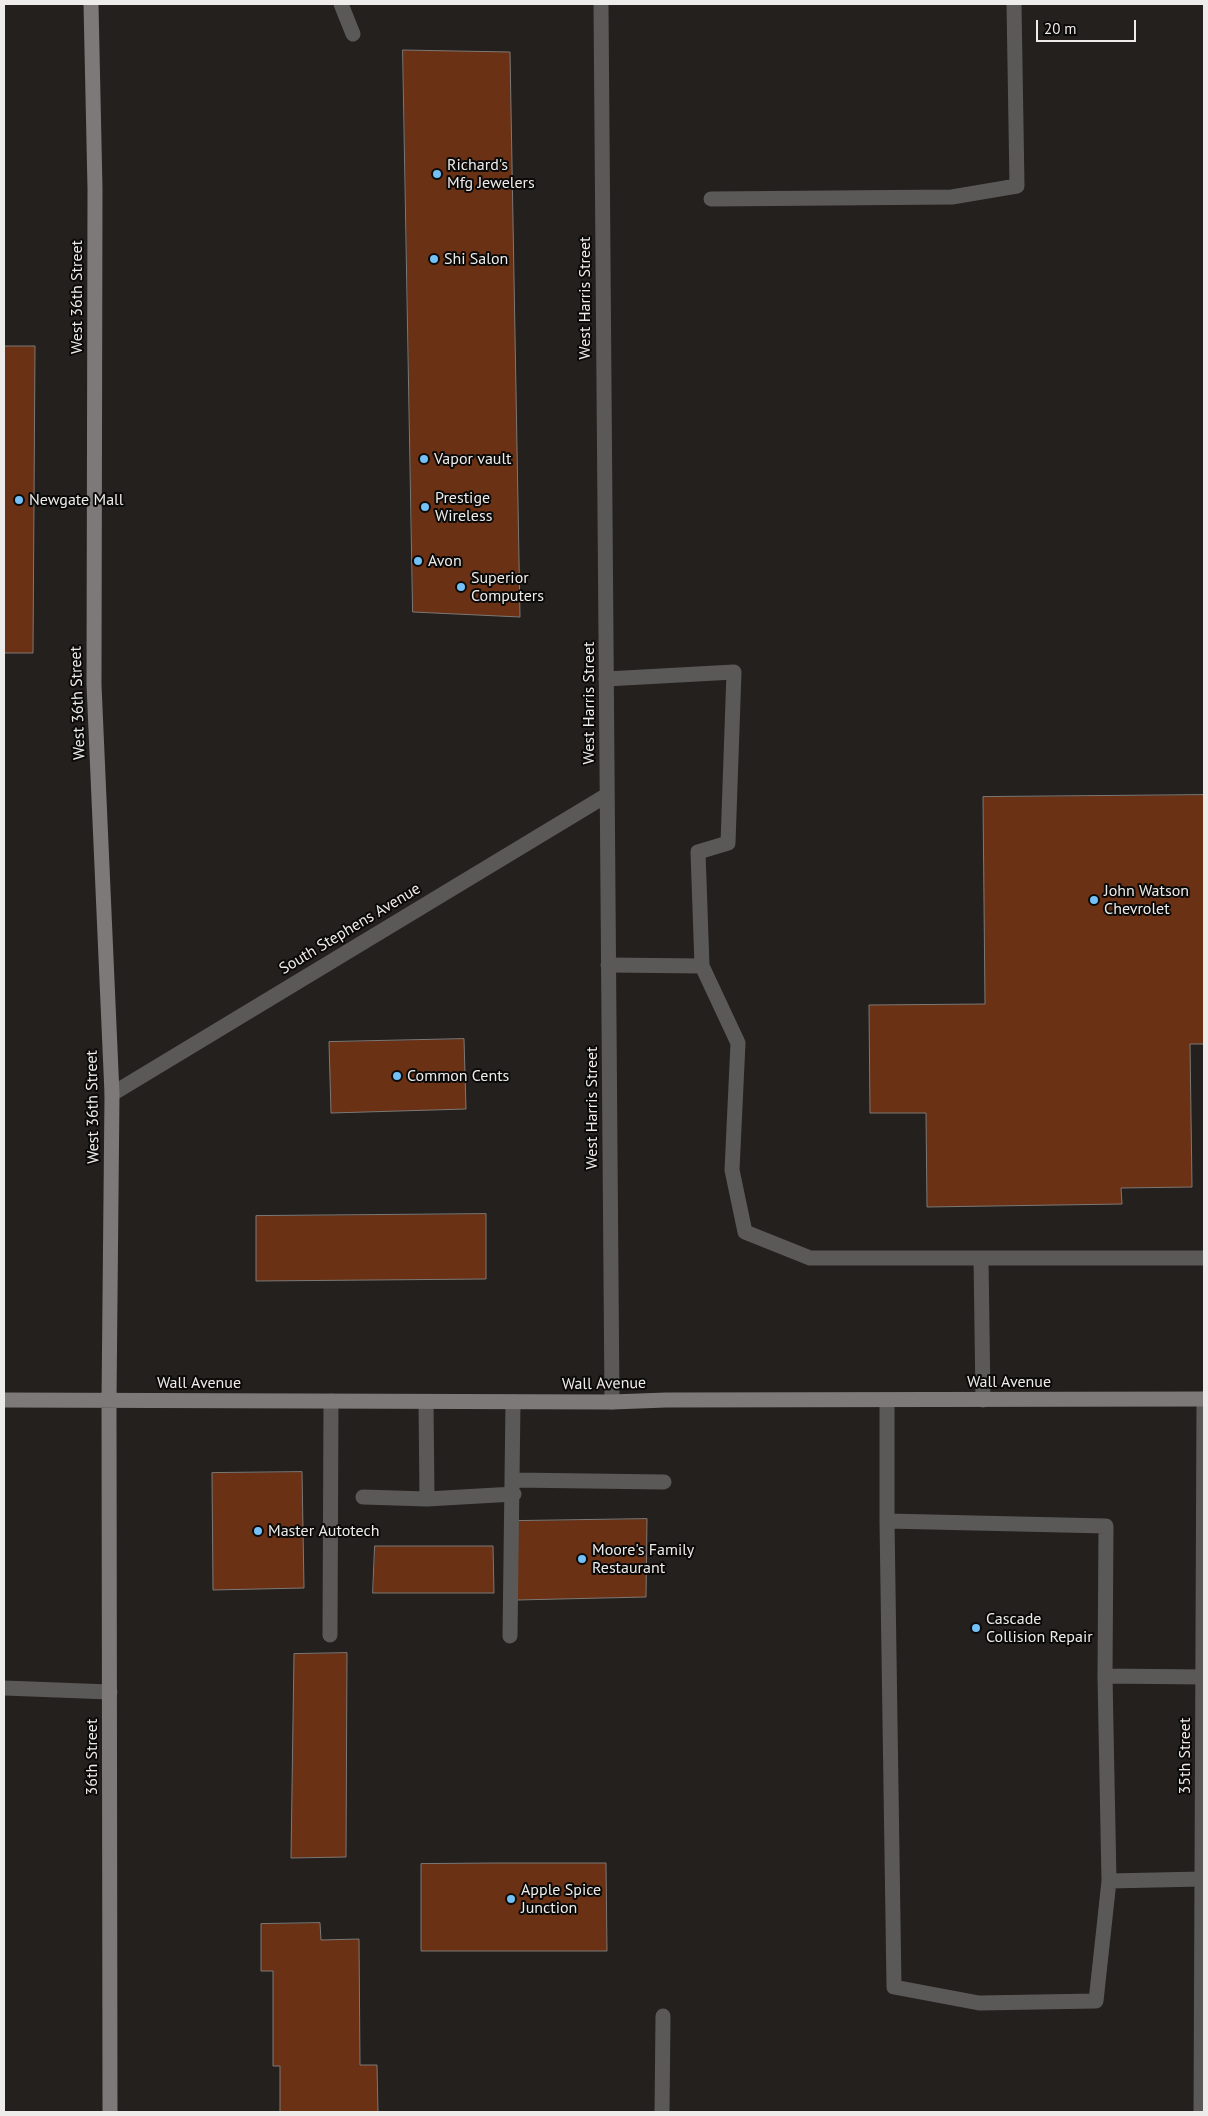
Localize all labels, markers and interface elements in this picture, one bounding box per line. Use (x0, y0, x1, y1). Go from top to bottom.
scale bar (1038, 10, 1138, 42)
text: 20 m (1044, 19, 1077, 38)
place label: Richard's Mfg Jewelers (447, 155, 535, 193)
marker: Richard's Mfg Jewelers (431, 168, 443, 180)
street label: West Harris Street (575, 237, 595, 359)
street label: West 36th Street (67, 240, 87, 354)
place label: Shi Salon (444, 249, 508, 269)
marker: Shi Salon (428, 253, 440, 265)
place label: Vapor vault (434, 449, 512, 469)
marker: Vapor vault (418, 453, 430, 465)
place label: Prestige Wireless (435, 488, 492, 526)
place label: Newgate Mall (29, 490, 123, 510)
marker: Newgate Mall (13, 494, 25, 506)
marker: Prestige Wireless (419, 501, 431, 513)
place label: Avon (428, 551, 462, 571)
marker: Avon (412, 555, 424, 567)
place label: Superior Computers (471, 568, 544, 606)
marker: Superior Computers (455, 581, 467, 593)
street label: West Harris Street (579, 642, 599, 764)
street label: West 36th Street (66, 646, 90, 760)
street label: South Stephens Avenue (276, 879, 424, 979)
place label: John Watson Chevrolet (1104, 881, 1189, 919)
marker: John Watson Chevrolet (1088, 894, 1100, 906)
street label: West Harris Street (582, 1047, 602, 1169)
street label: West 36th Street (82, 1050, 104, 1164)
place label: Common Cents (407, 1066, 509, 1086)
marker: Common Cents (391, 1070, 403, 1082)
street label: Wall Avenue (967, 1372, 1051, 1392)
street label: Wall Avenue (157, 1373, 241, 1393)
street label: Wall Avenue (562, 1374, 646, 1394)
place label: Master Autotech (268, 1521, 379, 1541)
marker: Master Autotech (252, 1525, 264, 1537)
place label: Moore's Family Restaurant (592, 1540, 694, 1578)
marker: Moore's Family Restaurant (576, 1553, 588, 1565)
place label: Cascade Collision Repair (986, 1609, 1093, 1647)
marker: Cascade Collision Repair (970, 1622, 982, 1634)
street label: 35th Street (1175, 1718, 1195, 1794)
street label: 36th Street (82, 1719, 102, 1795)
place label: Apple Spice Junction (521, 1880, 601, 1918)
marker: Apple Spice Junction (505, 1893, 517, 1905)

